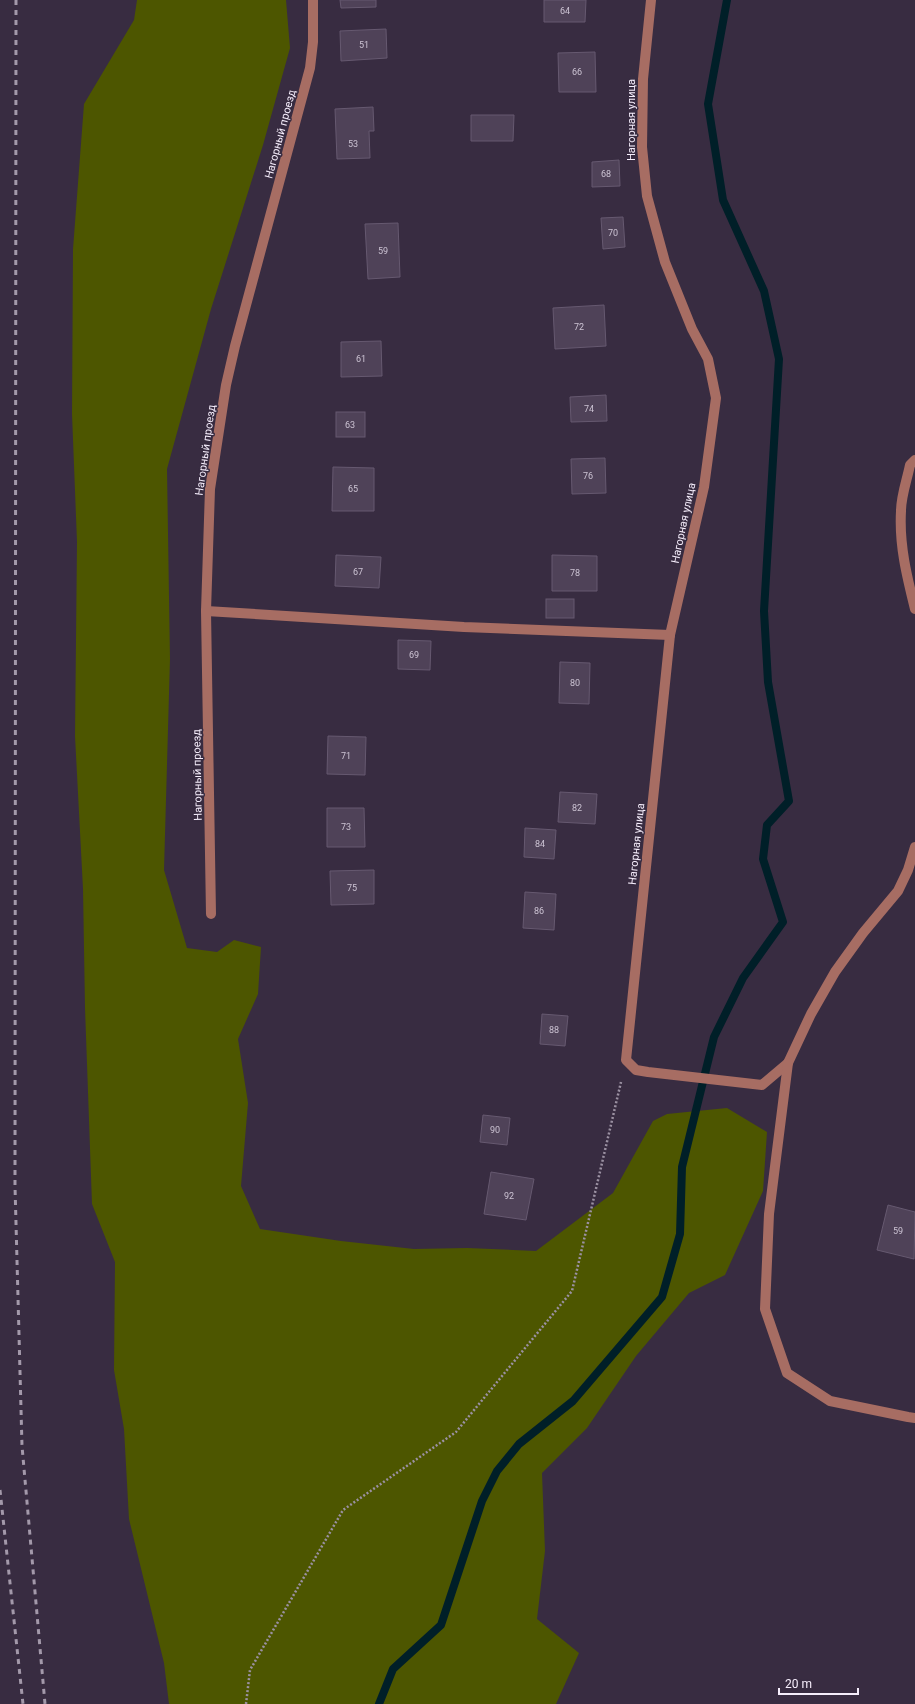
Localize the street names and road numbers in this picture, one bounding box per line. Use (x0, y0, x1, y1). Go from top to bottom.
street label: Нагорная улица (625, 79, 638, 161)
street label: Нагорный проезд (262, 88, 299, 180)
street label: Нагорный проезд (193, 403, 218, 496)
street label: Нагорная улица (669, 482, 698, 565)
street label: Нагорный проезд (190, 729, 205, 821)
street label: Нагорная улица (626, 803, 647, 886)

